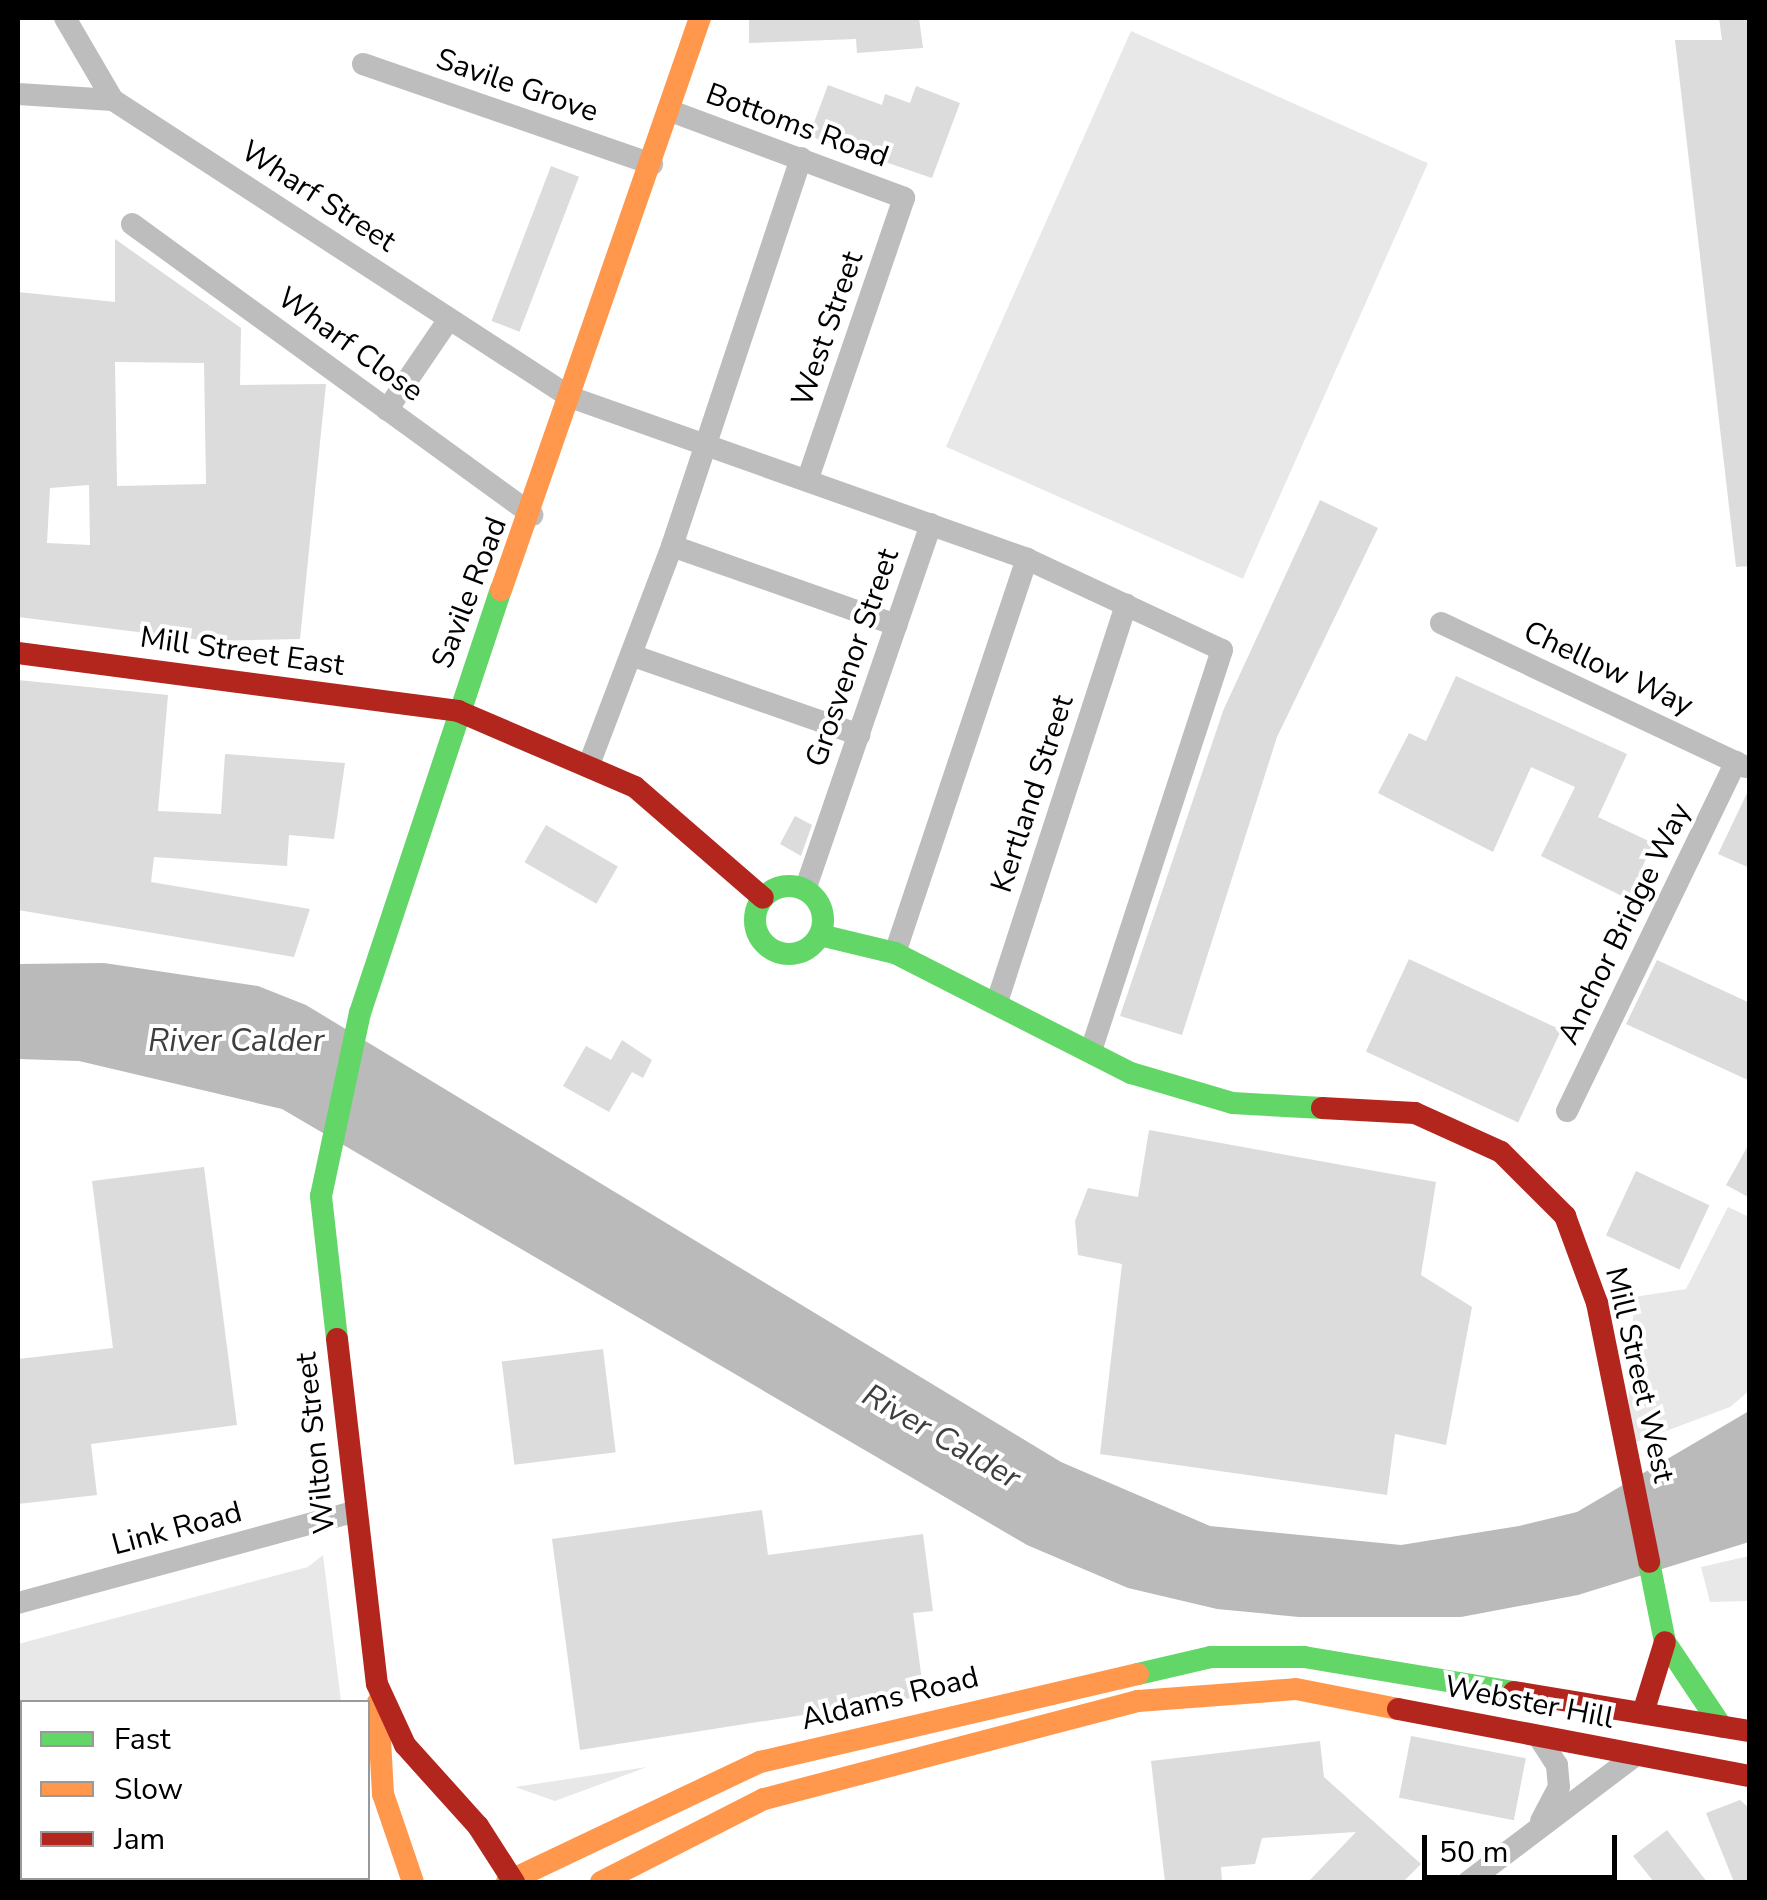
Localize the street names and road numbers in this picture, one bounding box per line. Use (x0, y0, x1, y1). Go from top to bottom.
street label: Savile Grove (431, 41, 603, 131)
street label: Bottoms Road (701, 76, 893, 176)
street label: Wharf Street (234, 134, 402, 260)
street label: West Street (785, 247, 871, 411)
street label: Wharf Close (270, 280, 430, 410)
street label: Savile Road (425, 512, 515, 674)
street label: Grosvenor Street (799, 544, 907, 772)
street label: Chellow Way (1518, 614, 1698, 724)
street label: Mill Street East (138, 620, 346, 684)
street label: Kertland Street (984, 691, 1082, 897)
street label: Anchor Bridge Way (1551, 797, 1699, 1051)
street label: Mill Street West (1597, 1264, 1681, 1486)
street label: Wilton Street (289, 1350, 343, 1536)
street label: Link Road (108, 1494, 246, 1564)
street label: Aldams Road (798, 1660, 982, 1738)
street label: Webster Hill (1441, 1669, 1617, 1737)

